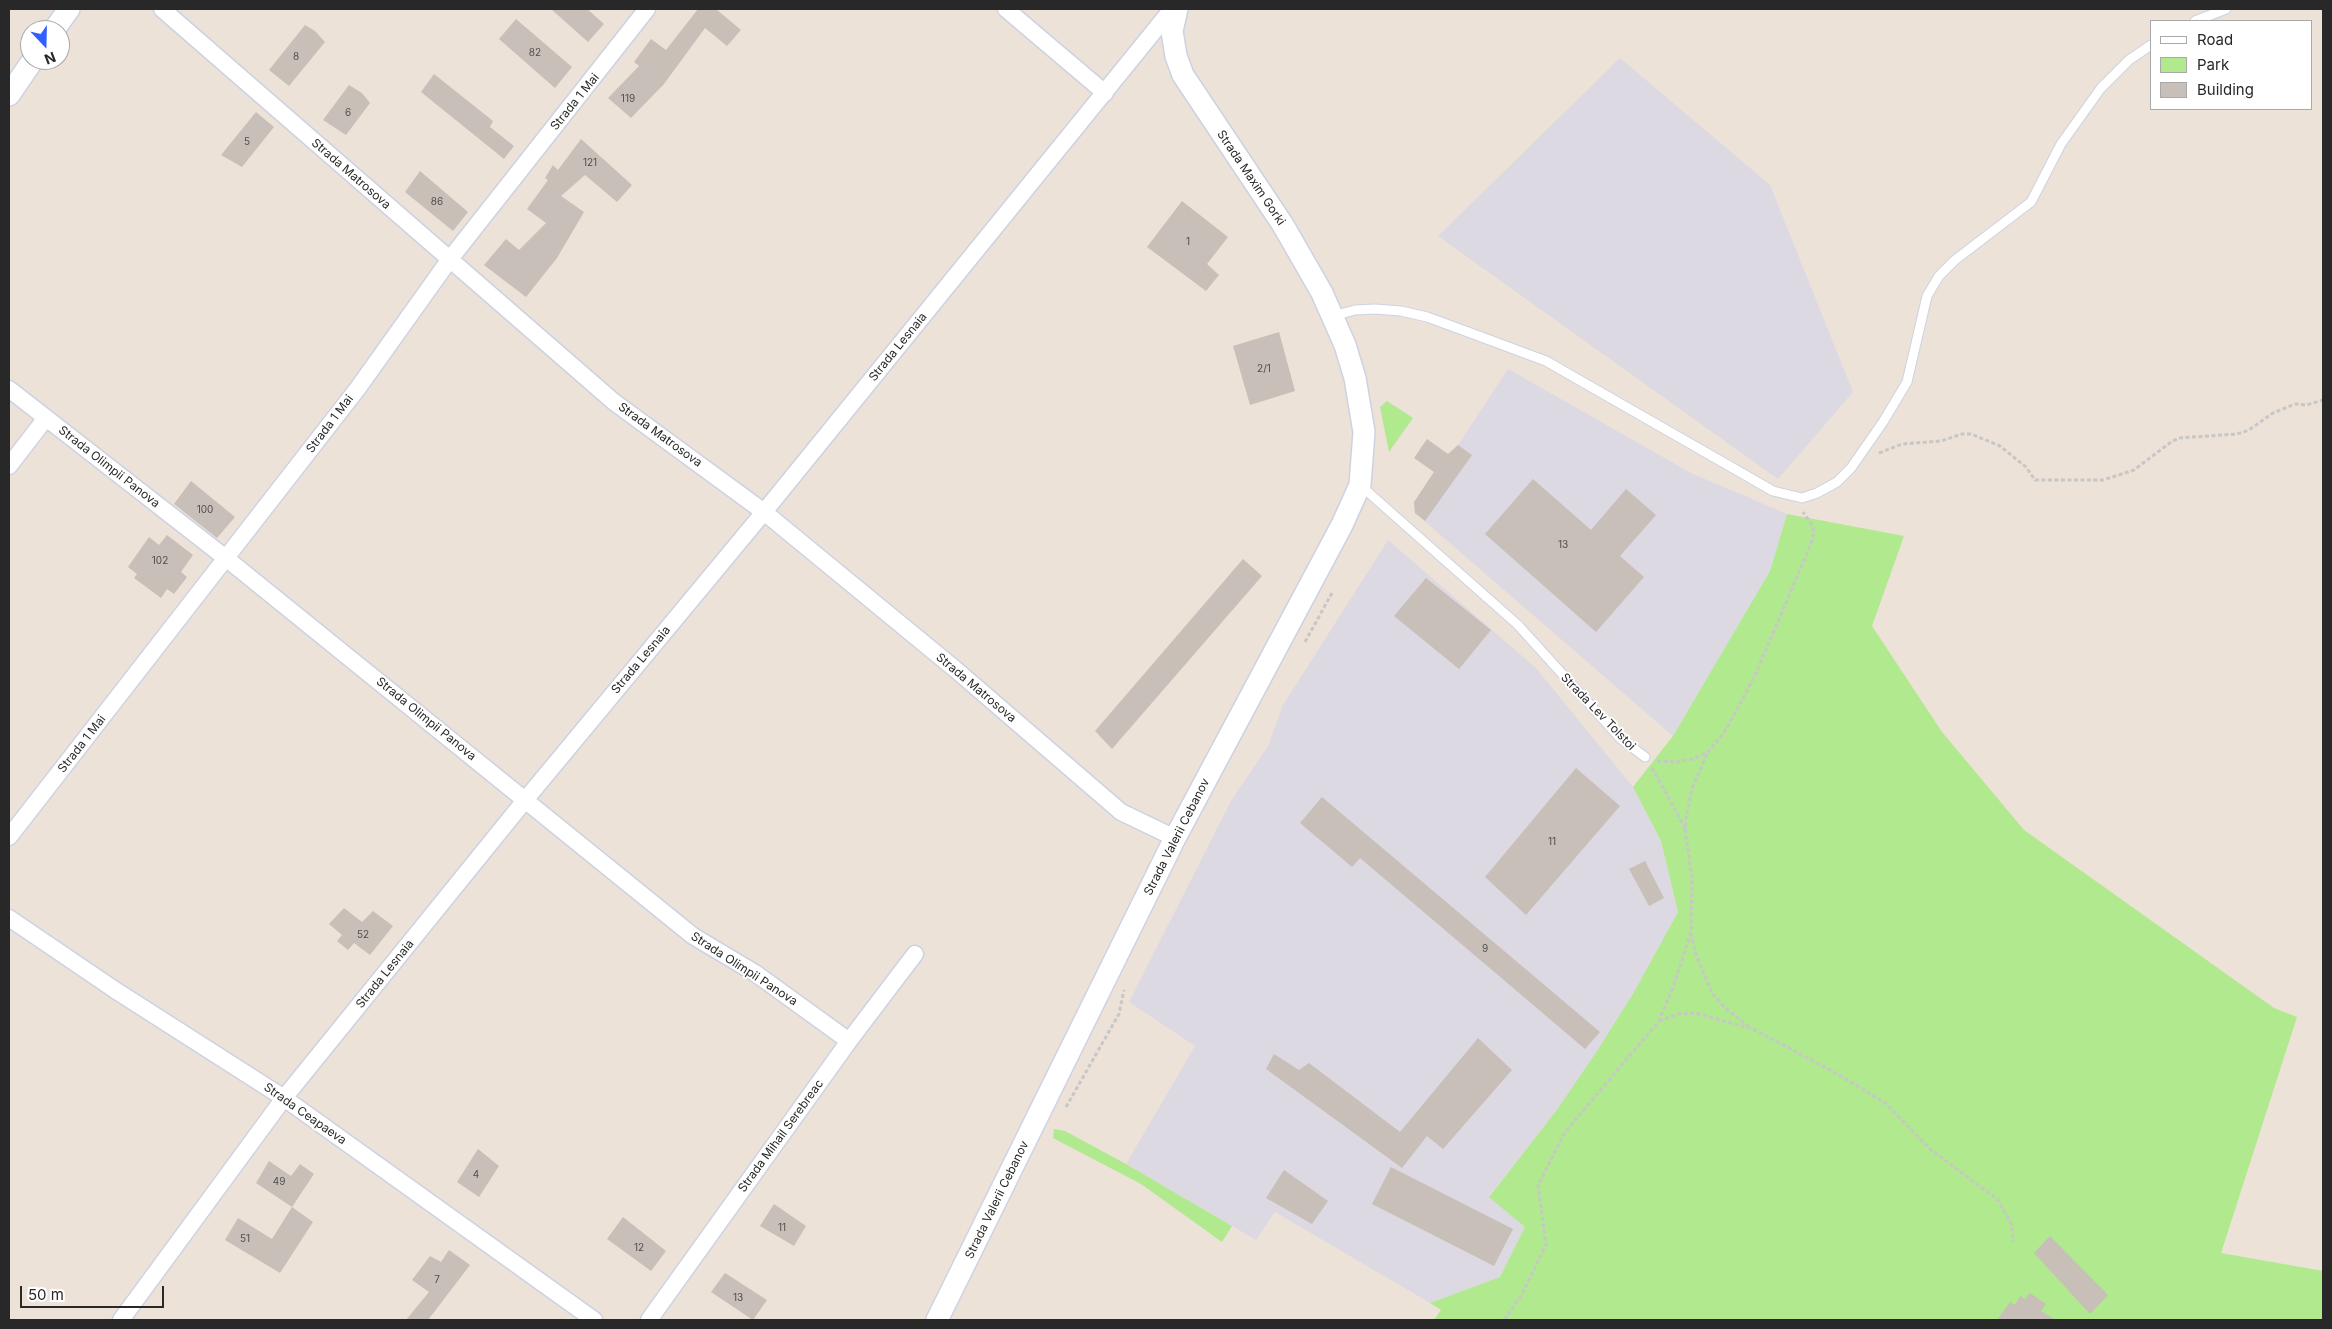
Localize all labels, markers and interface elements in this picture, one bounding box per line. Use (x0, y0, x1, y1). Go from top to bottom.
north arrow (20, 20, 70, 70)
legend (2150, 20, 2312, 110)
text: Road (2197, 30, 2233, 49)
house number: 82 (529, 47, 541, 59)
text: N (42, 49, 58, 68)
house number: 8 (293, 51, 299, 63)
text: Park (2197, 55, 2229, 74)
street label: Strada 1 Mai (548, 71, 602, 133)
text: Building (2197, 80, 2254, 99)
house number: 119 (621, 93, 635, 105)
house number: 6 (345, 107, 351, 119)
street label: Strada Maxim Gorki (1214, 128, 1288, 228)
house number: 5 (244, 136, 250, 148)
street label: Strada Matrosova (309, 136, 393, 212)
house number: 121 (583, 157, 597, 169)
house number: 86 (431, 196, 443, 208)
house number: 1 (1186, 236, 1190, 248)
street label: Strada Lesnaia (866, 310, 930, 384)
house number: 2/1 (1257, 363, 1271, 375)
street label: Strada 1 Mai (303, 392, 357, 456)
street label: Strada Matrosova (615, 400, 705, 470)
street label: Strada Olimpii Panova (56, 423, 162, 511)
house number: 100 (197, 504, 213, 516)
house number: 13 (1558, 539, 1568, 551)
house number: 102 (152, 555, 168, 567)
street label: Strada Lesnaia (609, 623, 673, 697)
street label: Strada Matrosova (933, 650, 1019, 726)
street label: Strada Lev Tolstoi (1558, 671, 1638, 753)
street label: Strada Olimpii Panova (373, 674, 479, 764)
street label: Strada 1 Mai (55, 712, 109, 776)
street label: Strada Valerii Cebanov (1141, 776, 1213, 898)
house number: 11 (1548, 836, 1556, 848)
house number: 52 (357, 929, 369, 941)
street label: Strada Olimpii Panova (688, 929, 800, 1009)
street label: Strada Lesnaia (353, 937, 417, 1011)
house number: 9 (1482, 943, 1488, 955)
street label: Strada Mihail Serebreac (735, 1077, 827, 1195)
street label: Strada Ceapaeva (261, 1080, 349, 1148)
street label: Strada Valerii Cebanov (962, 1139, 1032, 1261)
house number: 4 (473, 1169, 479, 1181)
house number: 49 (273, 1176, 285, 1188)
house number: 11 (778, 1222, 786, 1234)
house number: 51 (240, 1233, 250, 1245)
house number: 12 (634, 1242, 644, 1254)
house number: 7 (434, 1274, 440, 1286)
scale bar (22, 1276, 166, 1308)
text: 50 m (28, 1285, 64, 1304)
house number: 13 (733, 1292, 743, 1304)

